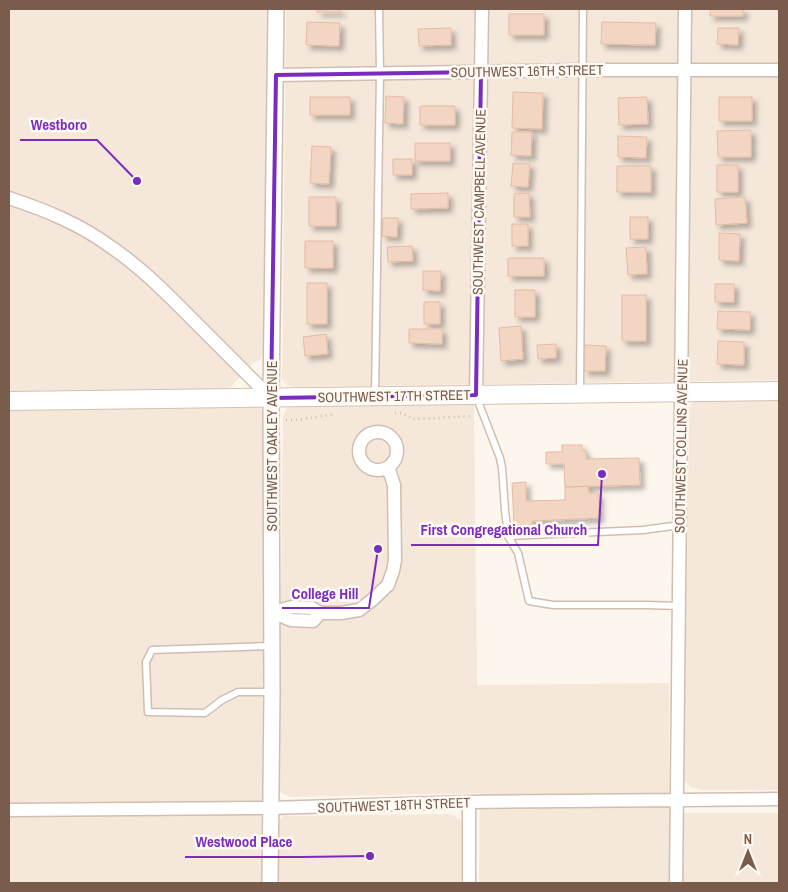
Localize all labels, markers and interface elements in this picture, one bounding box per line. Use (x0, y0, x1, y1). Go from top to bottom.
street label: SOUTHWEST 16TH STREET (450, 61, 604, 81)
street label: SOUTHWEST CAMPBELL AVENUE (468, 109, 490, 295)
callout: Westboro (20, 110, 97, 140)
text: Westboro (31, 114, 87, 135)
street label: SOUTHWEST COLLINS AVENUE (670, 359, 692, 533)
street label: SOUTHWEST OAKLEY AVENUE (263, 360, 281, 532)
street label: SOUTHWEST 17TH STREET (317, 386, 471, 406)
callout: First Congregational Church (411, 515, 598, 545)
text: First Congregational Church (421, 519, 587, 540)
callout: College Hill (282, 578, 369, 608)
text: College Hill (292, 583, 359, 604)
street label: SOUTHWEST 18TH STREET (317, 793, 471, 817)
callout: Westwood Place (185, 827, 302, 857)
north arrow (723, 827, 773, 877)
text: N (744, 830, 752, 848)
text: Westwood Place (196, 831, 293, 852)

